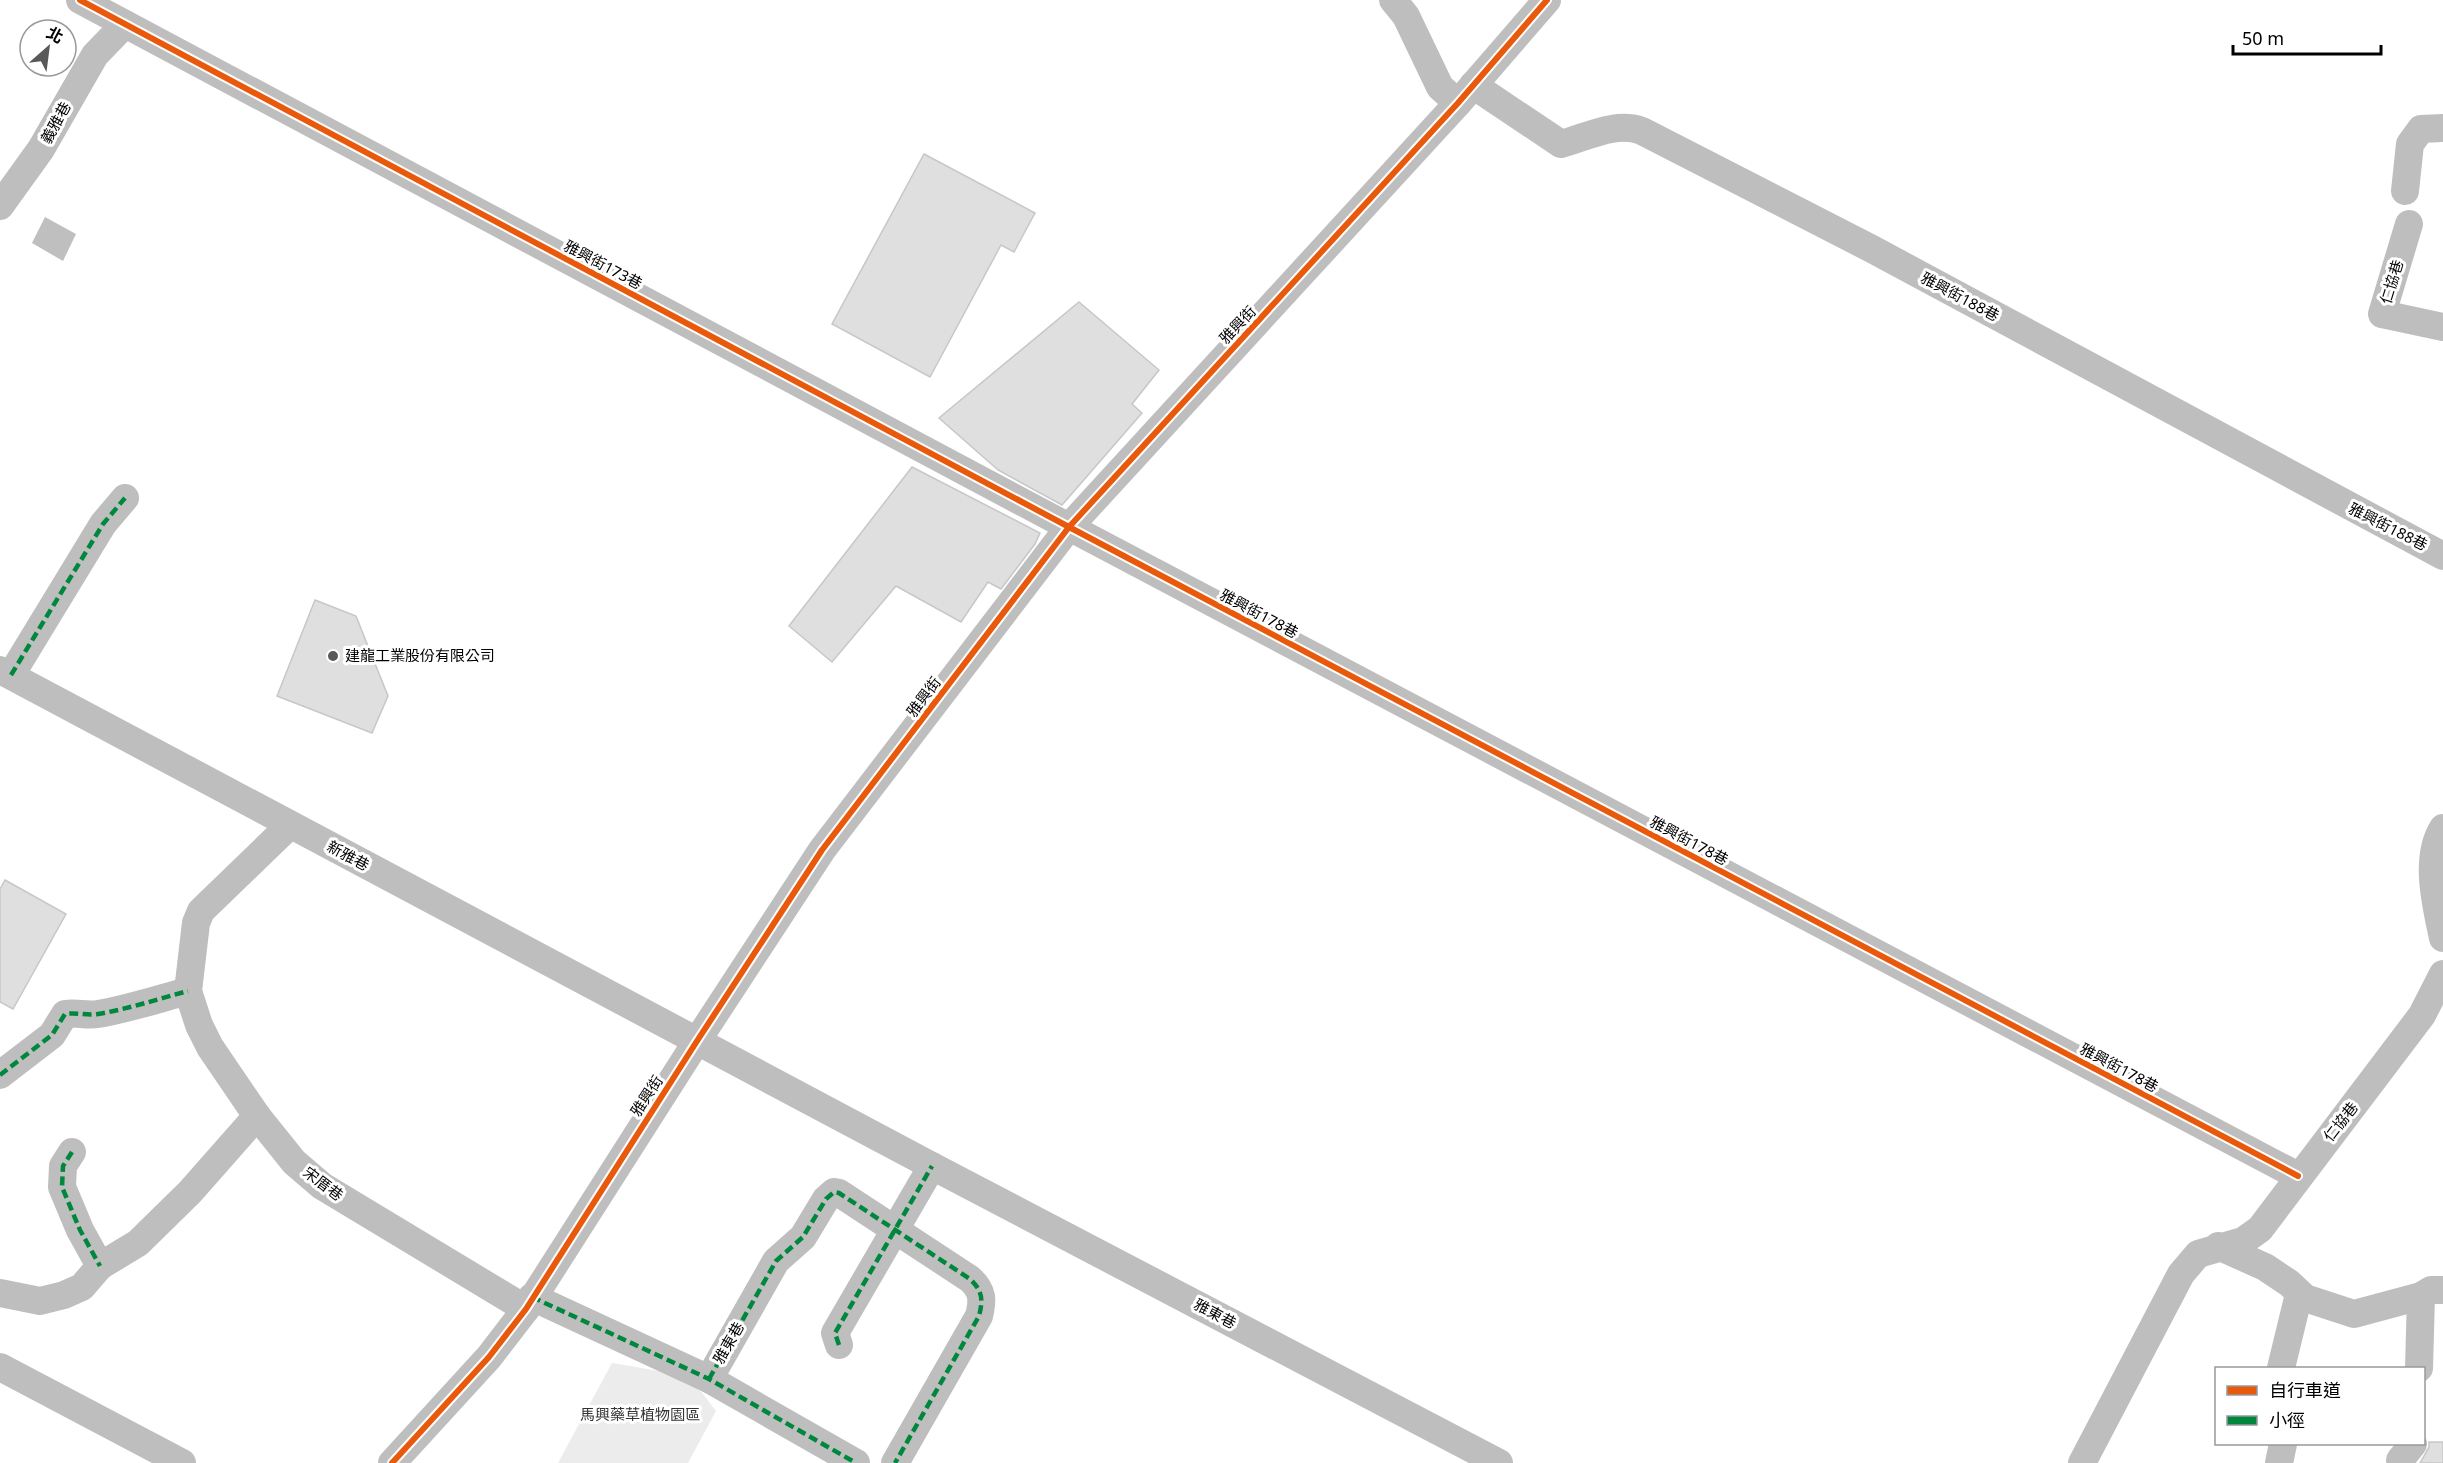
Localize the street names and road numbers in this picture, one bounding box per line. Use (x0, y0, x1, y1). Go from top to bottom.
street label: 義雅巷 (35, 98, 75, 147)
street label: 雅興街173巷 (561, 235, 646, 293)
street label: 仁協巷 (2375, 257, 2407, 306)
street label: 雅興街188巷 (1918, 267, 2003, 325)
street label: 雅興街 (1215, 301, 1260, 348)
street label: 雅興街188巷 (2346, 498, 2431, 554)
street label: 雅興街178巷 (1217, 584, 1302, 642)
street label: 雅興街 (902, 672, 945, 720)
street label: 雅興街178巷 (1647, 811, 1732, 869)
street label: 新雅巷 (324, 836, 373, 875)
street label: 雅興街178巷 (2077, 1038, 2162, 1096)
street label: 雅興街 (626, 1071, 667, 1120)
street label: 仁協巷 (2318, 1097, 2362, 1145)
street label: 宋厝巷 (300, 1162, 348, 1205)
street label: 雅東巷 (1191, 1294, 1240, 1333)
street label: 雅東巷 (708, 1318, 748, 1367)

